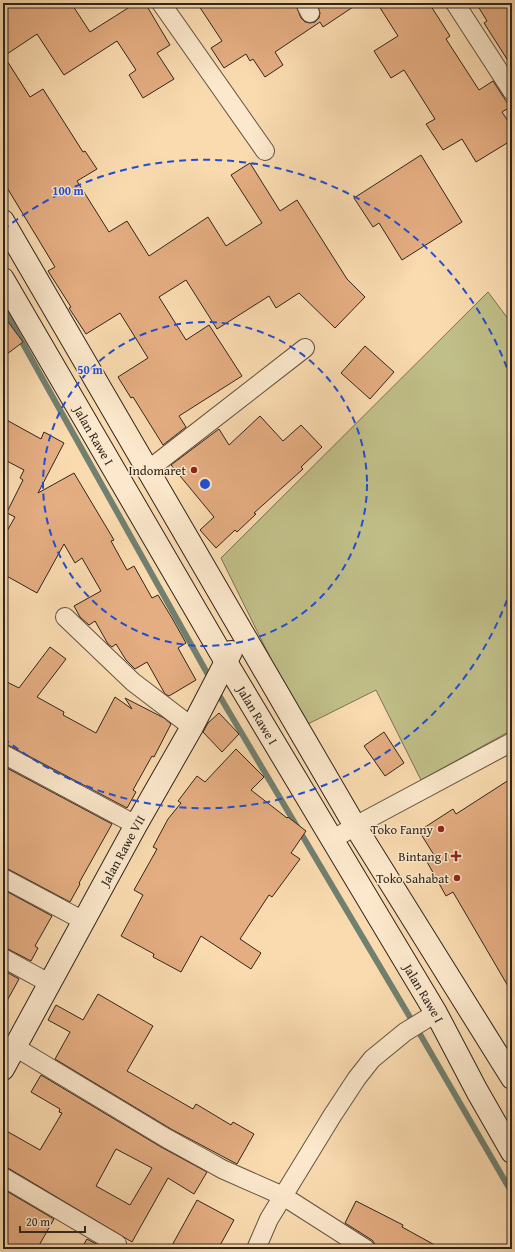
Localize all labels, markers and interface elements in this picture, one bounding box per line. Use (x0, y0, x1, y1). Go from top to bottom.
text: 100 m (52, 182, 85, 199)
text: 50 m (77, 361, 103, 378)
street label: Jalan Rawe I (68, 401, 118, 469)
place label: Indomaret (129, 461, 186, 480)
marker: Indomaret (189, 465, 199, 475)
centre of rings (198, 477, 212, 491)
street label: Jalan Rawe I (231, 681, 282, 748)
street label: Jalan Rawe VII (95, 812, 150, 891)
place label: Toko Fanny (371, 820, 434, 839)
marker: Toko Fanny (436, 824, 446, 834)
place label: Bintang I (398, 847, 448, 866)
marker: Bintang I (451, 851, 461, 861)
place label: Toko Sahabat (376, 869, 449, 888)
marker: Toko Sahabat (452, 873, 462, 883)
street label: Jalan Rawe I (398, 959, 448, 1026)
scale bar (20, 1208, 85, 1234)
text: 20 m (26, 1213, 50, 1230)

